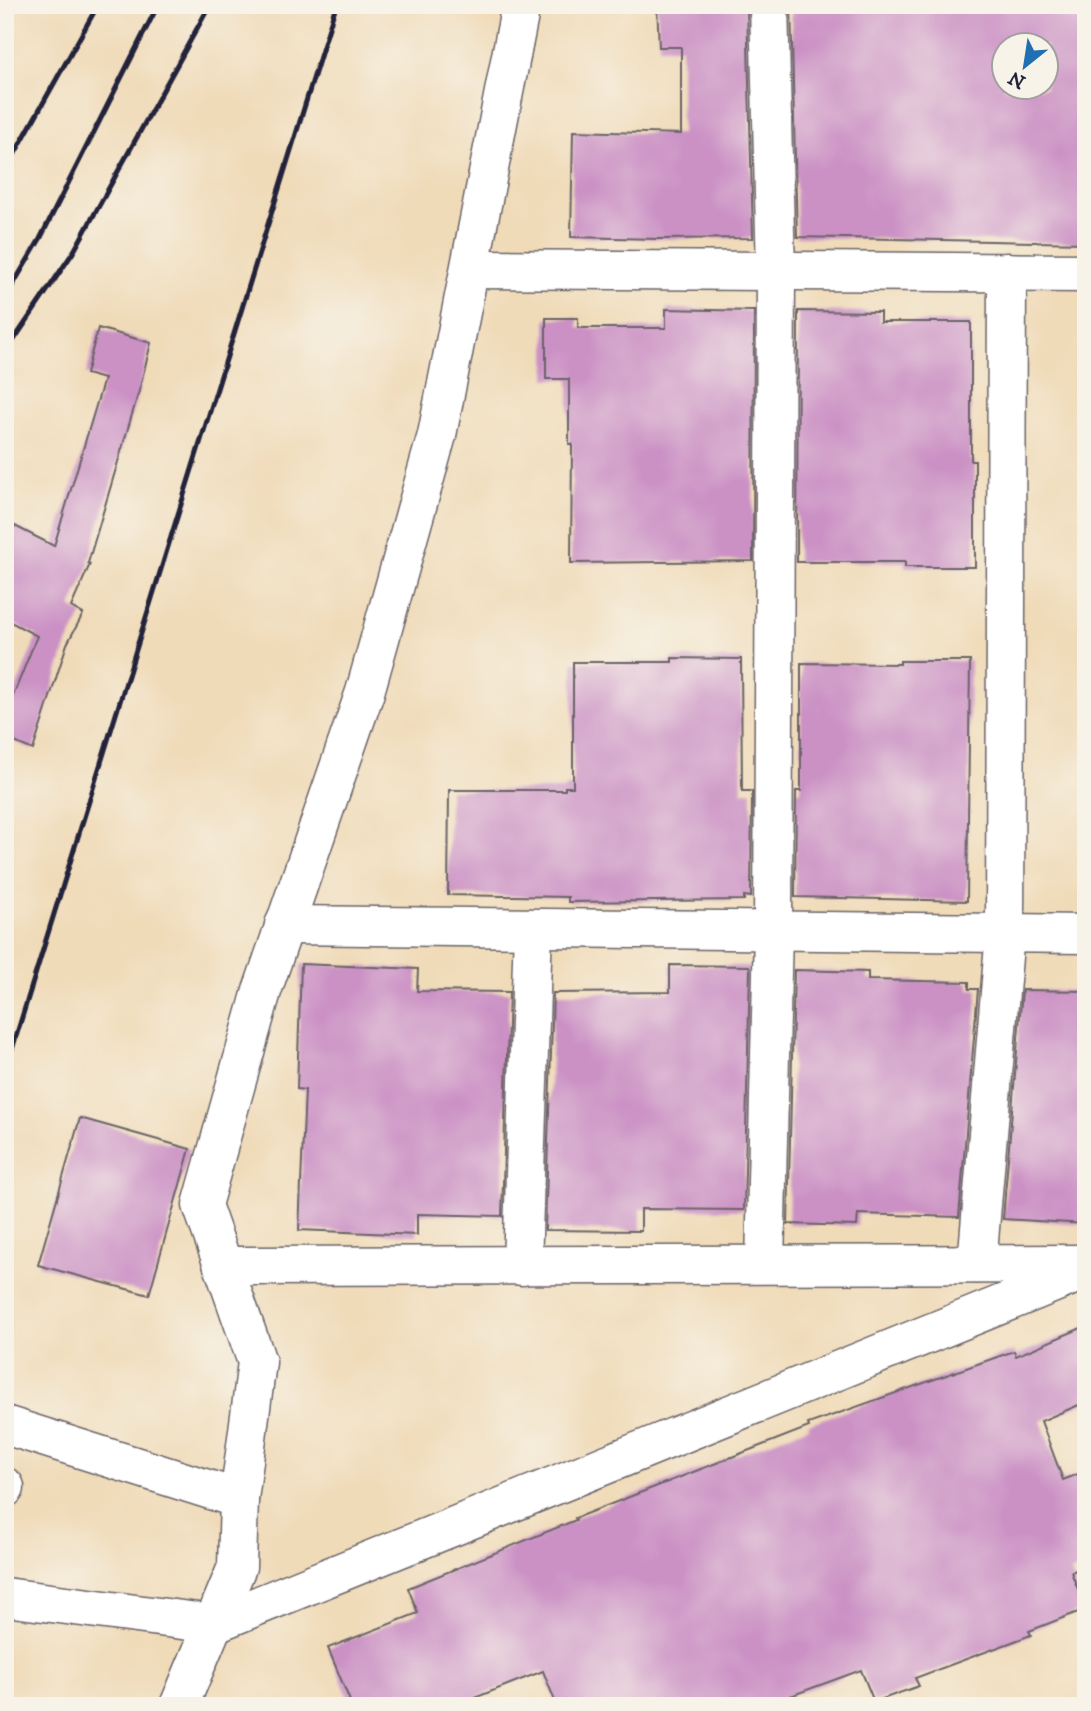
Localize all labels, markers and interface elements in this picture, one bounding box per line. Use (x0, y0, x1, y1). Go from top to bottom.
north arrow (990, 32, 1060, 102)
text: N (1004, 65, 1030, 93)

